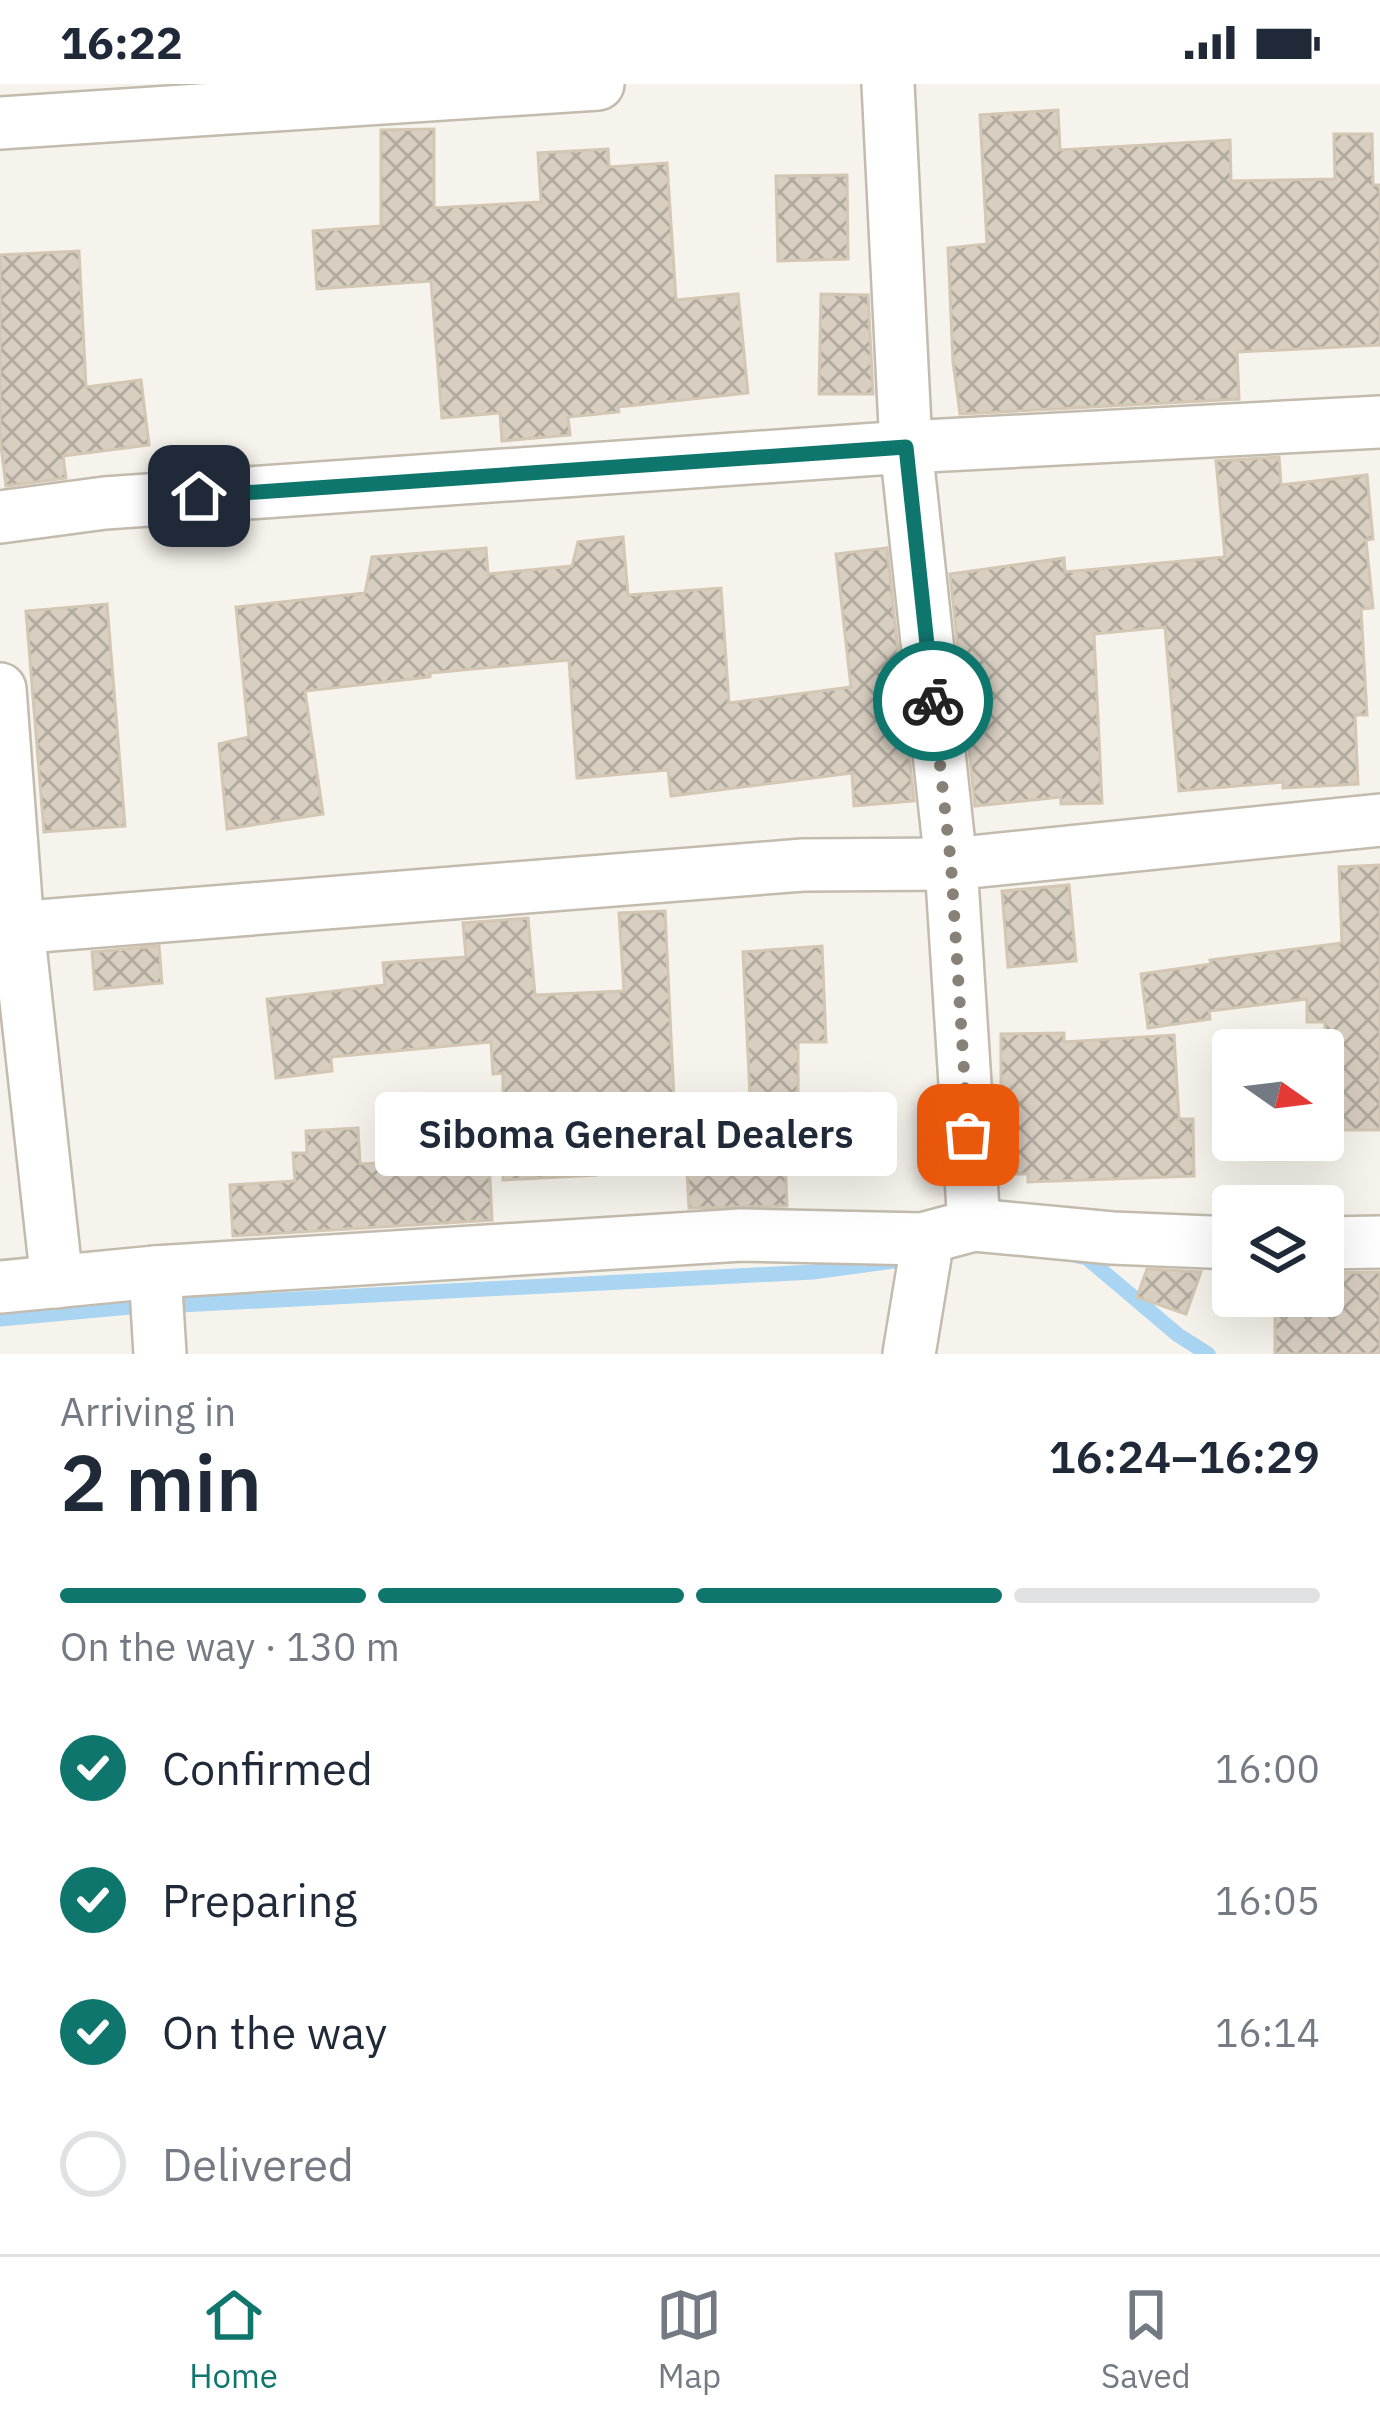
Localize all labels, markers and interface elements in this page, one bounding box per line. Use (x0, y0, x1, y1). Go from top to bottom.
text: 16:22 (60, 13, 183, 71)
pin (148, 445, 250, 547)
icon: home (166, 463, 232, 529)
courier (873, 641, 993, 761)
icon: bike (900, 668, 966, 734)
north arrow (1212, 1029, 1344, 1161)
map controls (1212, 1029, 1344, 1317)
pin (917, 1084, 1019, 1186)
callout: Siboma General Dealers (374, 1093, 896, 1177)
icon: bag (935, 1102, 1001, 1168)
text: Siboma General Dealers (418, 1108, 854, 1159)
button: layers (1212, 1185, 1344, 1317)
text: Arriving in (60, 1386, 236, 1437)
text: 16:24–16:29 (1049, 1427, 1320, 1485)
text: 2 min (60, 1431, 262, 1532)
text: On the way · 130 m (60, 1621, 400, 1672)
icon: check (60, 1735, 126, 1801)
text: Confirmed (162, 1739, 373, 1797)
text: 16:00 (1215, 1743, 1320, 1794)
icon: check (60, 1867, 126, 1933)
text: Preparing (162, 1871, 357, 1929)
text: 16:05 (1215, 1875, 1320, 1926)
icon: check (60, 1999, 126, 2065)
text: On the way (162, 2003, 387, 2061)
text: 16:14 (1215, 2007, 1320, 2058)
text: Delivered (162, 2135, 354, 2193)
tab: Home (189, 2282, 278, 2397)
tab: Map (656, 2282, 722, 2397)
tab: Saved (1101, 2282, 1191, 2397)

